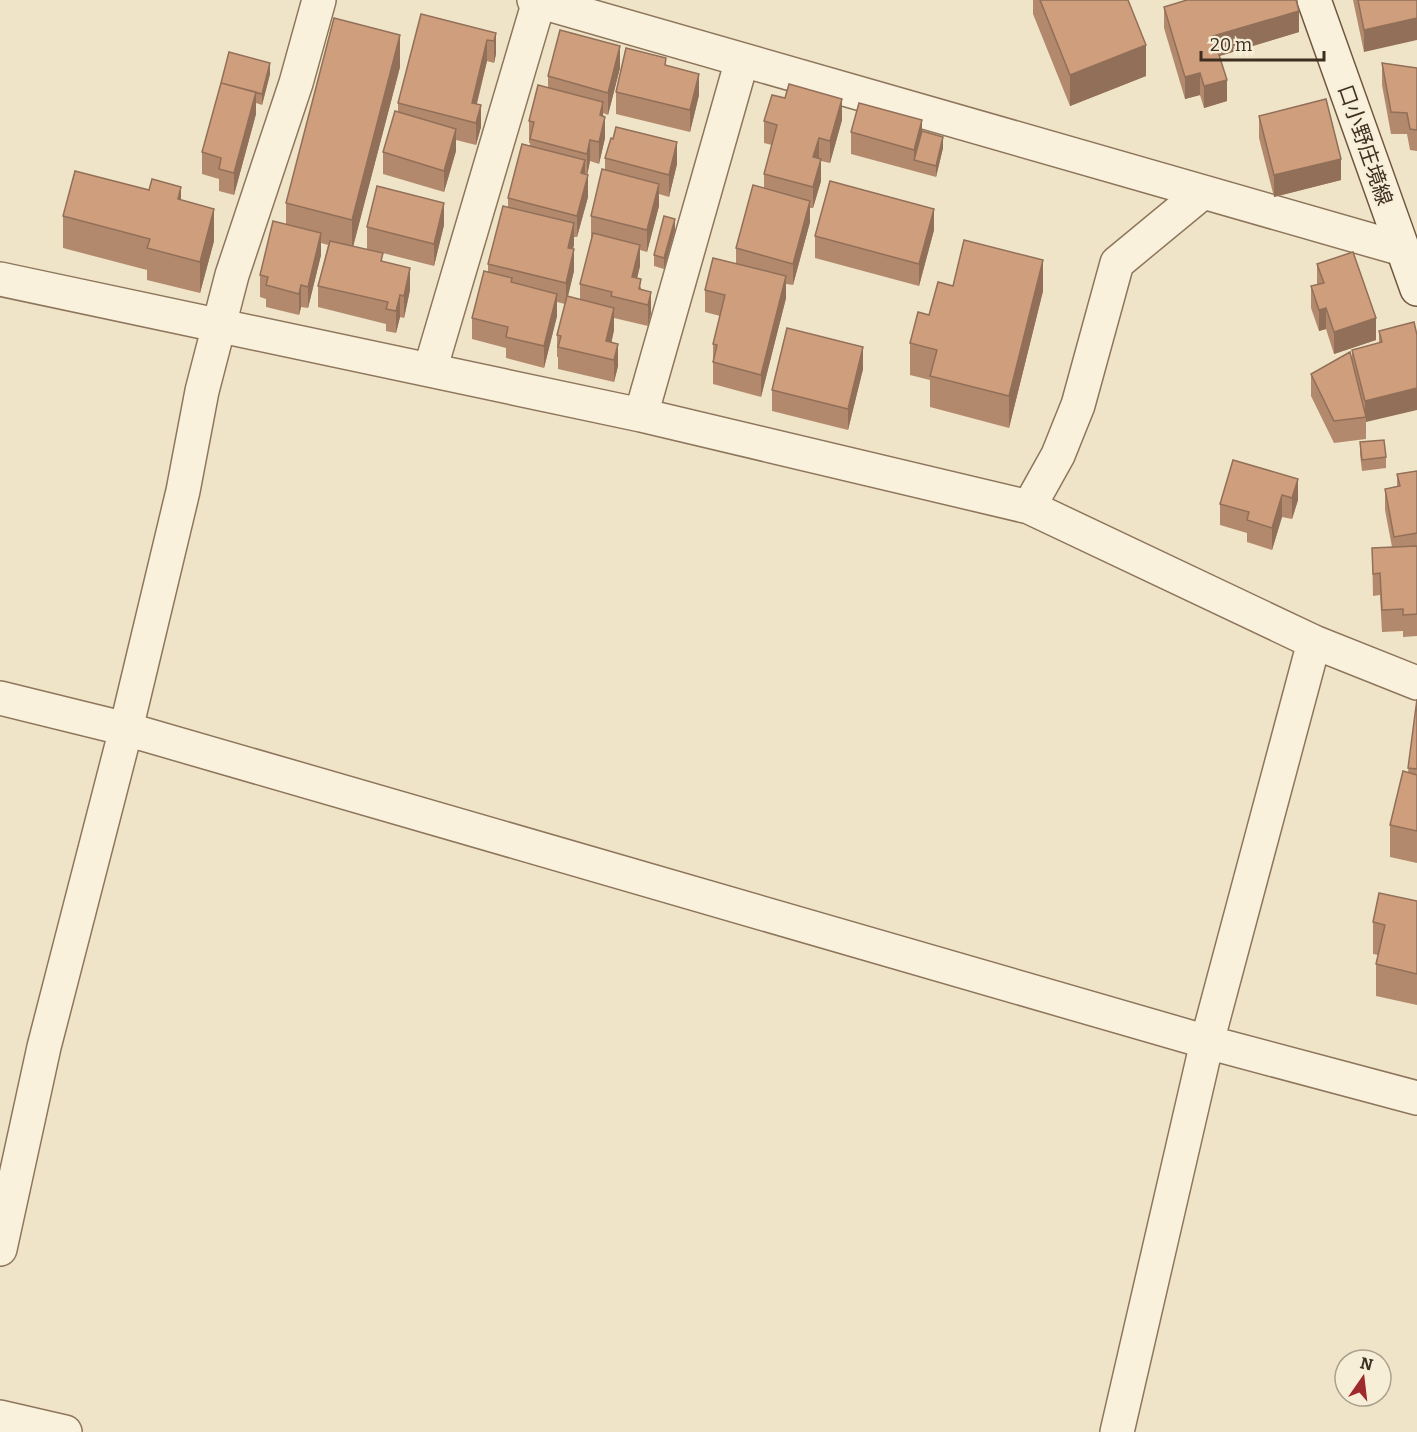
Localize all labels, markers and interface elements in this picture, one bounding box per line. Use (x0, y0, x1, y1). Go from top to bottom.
scale bar (1201, 24, 1324, 62)
text: 20 m (1210, 34, 1252, 56)
street label: 口小野庄境線 (1332, 81, 1398, 209)
north arrow (1333, 1348, 1393, 1408)
text: N (1358, 1353, 1375, 1375)

